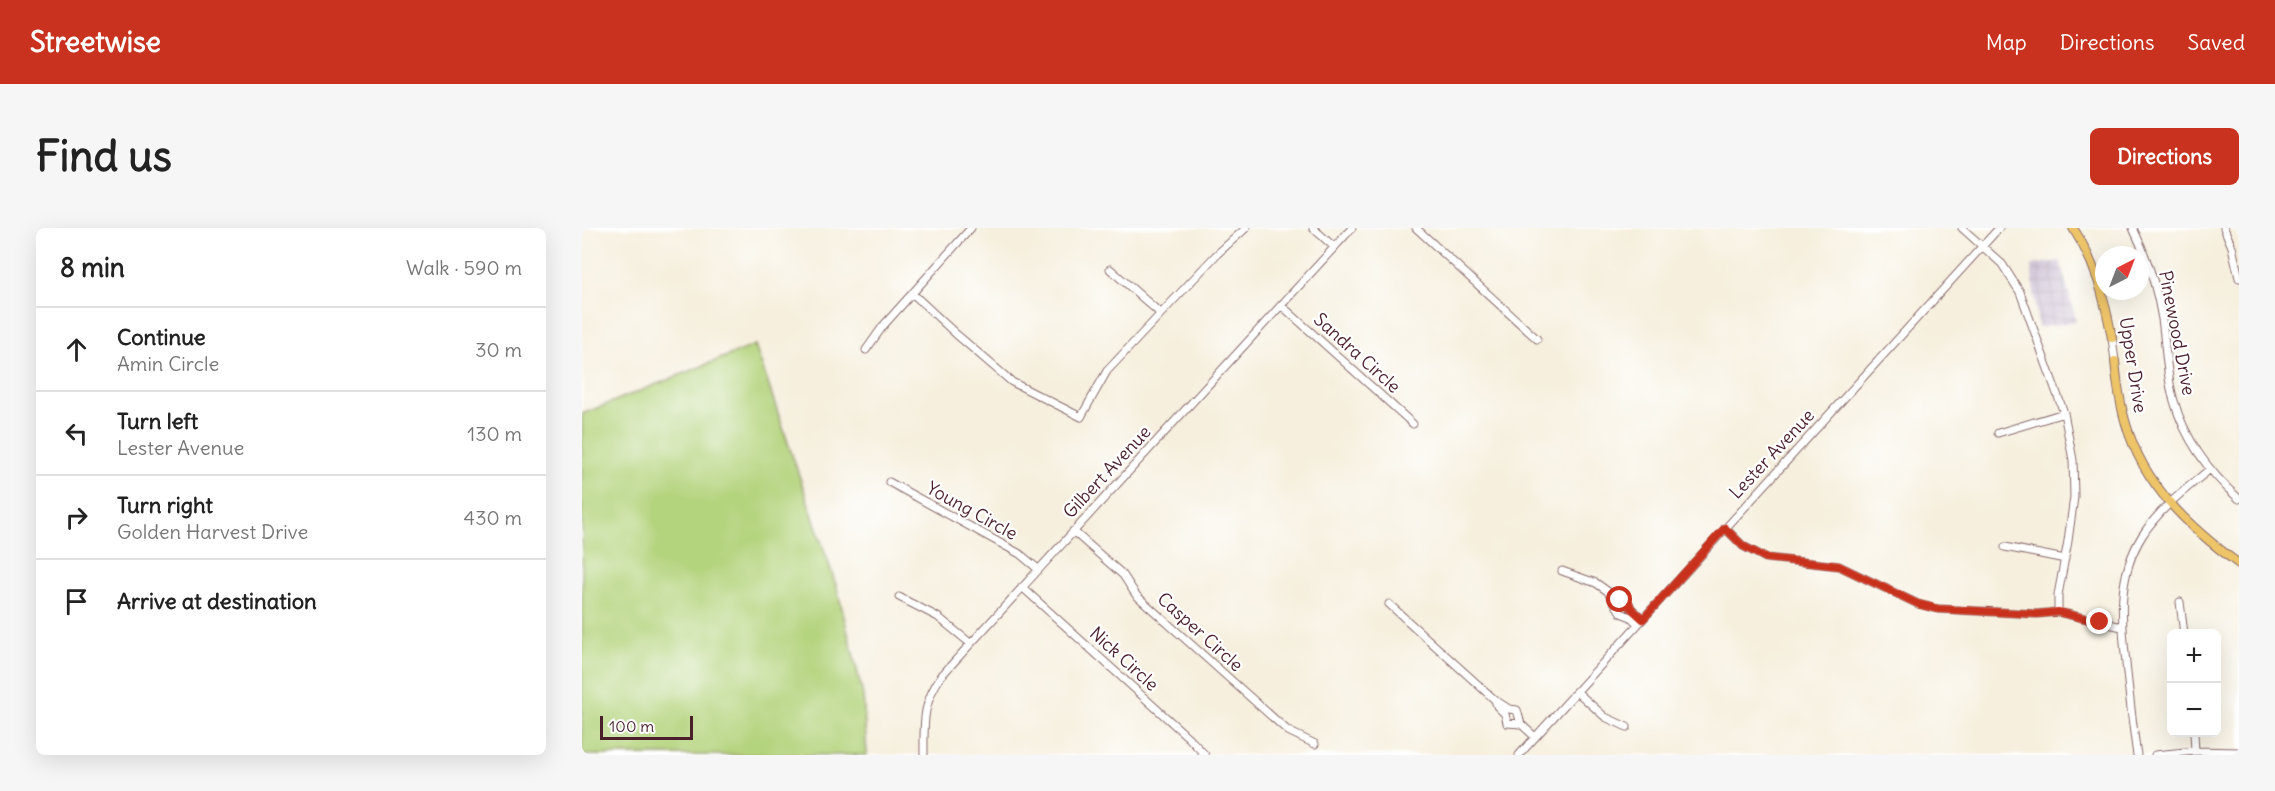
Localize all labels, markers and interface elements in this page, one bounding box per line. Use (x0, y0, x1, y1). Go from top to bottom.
text: Streetwise (30, 24, 161, 60)
text: Map (1986, 29, 2027, 56)
text: Directions (2060, 29, 2154, 56)
text: Saved (2187, 29, 2245, 56)
button: Directions (2090, 128, 2239, 185)
text: Find us (36, 130, 172, 182)
north arrow (2095, 246, 2149, 300)
text: 8 min (60, 251, 125, 284)
text: Walk · 590 m (406, 255, 522, 280)
street label: Pinewood Drive (2154, 268, 2201, 397)
street label: Sandra Circle (1309, 308, 1406, 398)
street label: Upper Drive (2115, 315, 2152, 414)
text: Continue (117, 323, 206, 351)
icon: ahead (60, 333, 93, 366)
text: 30 m (475, 337, 522, 362)
text: Amin Circle (117, 351, 219, 376)
street label: Lester Avenue (1724, 404, 1819, 503)
text: Turn left (117, 407, 198, 435)
icon: left (60, 417, 93, 450)
street label: Gilbert Avenue (1058, 420, 1156, 523)
text: 130 m (467, 421, 522, 446)
text: Lester Avenue (117, 435, 244, 460)
street label: Young Circle (923, 476, 1022, 545)
text: Turn right (117, 491, 213, 519)
icon: right (60, 501, 93, 534)
text: 430 m (464, 505, 522, 530)
text: Golden Harvest Drive (117, 519, 308, 544)
icon: arrive (60, 585, 93, 618)
route start (1606, 586, 1632, 612)
text: Arrive at destination (117, 587, 317, 615)
street label: Casper Circle (1153, 587, 1248, 676)
route end (2086, 608, 2112, 634)
street label: Nick Circle (1085, 622, 1164, 696)
map controls (2167, 629, 2221, 737)
button: + (2167, 629, 2221, 683)
button: − (2167, 683, 2221, 737)
scale bar (600, 713, 693, 741)
text: 100 m (609, 716, 654, 736)

